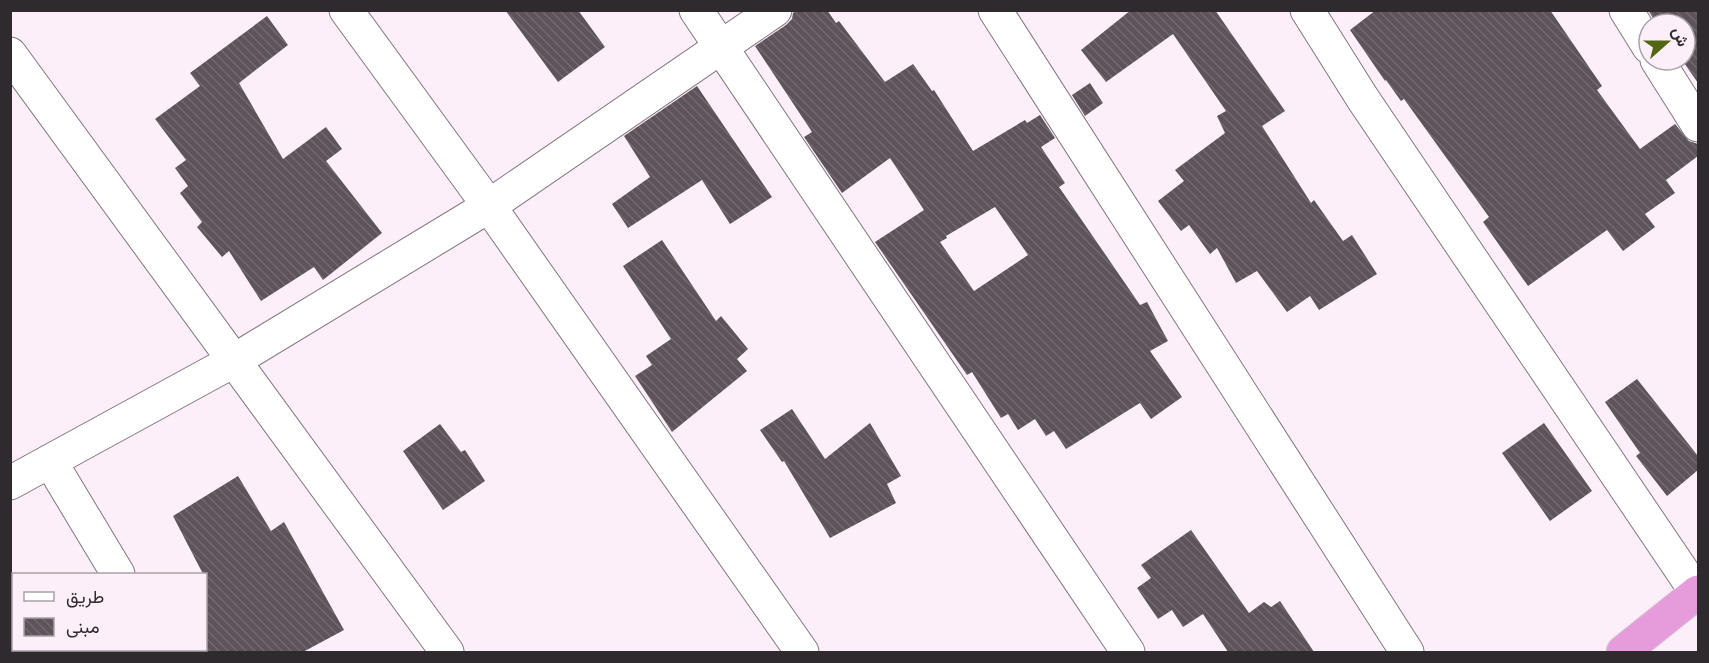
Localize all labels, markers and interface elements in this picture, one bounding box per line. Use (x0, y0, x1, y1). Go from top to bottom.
north arrow (1637, 12, 1697, 72)
text: ش (1668, 24, 1693, 49)
legend (12, 573, 207, 651)
text: طريق (66, 586, 104, 608)
text: مبنى (66, 616, 100, 638)

